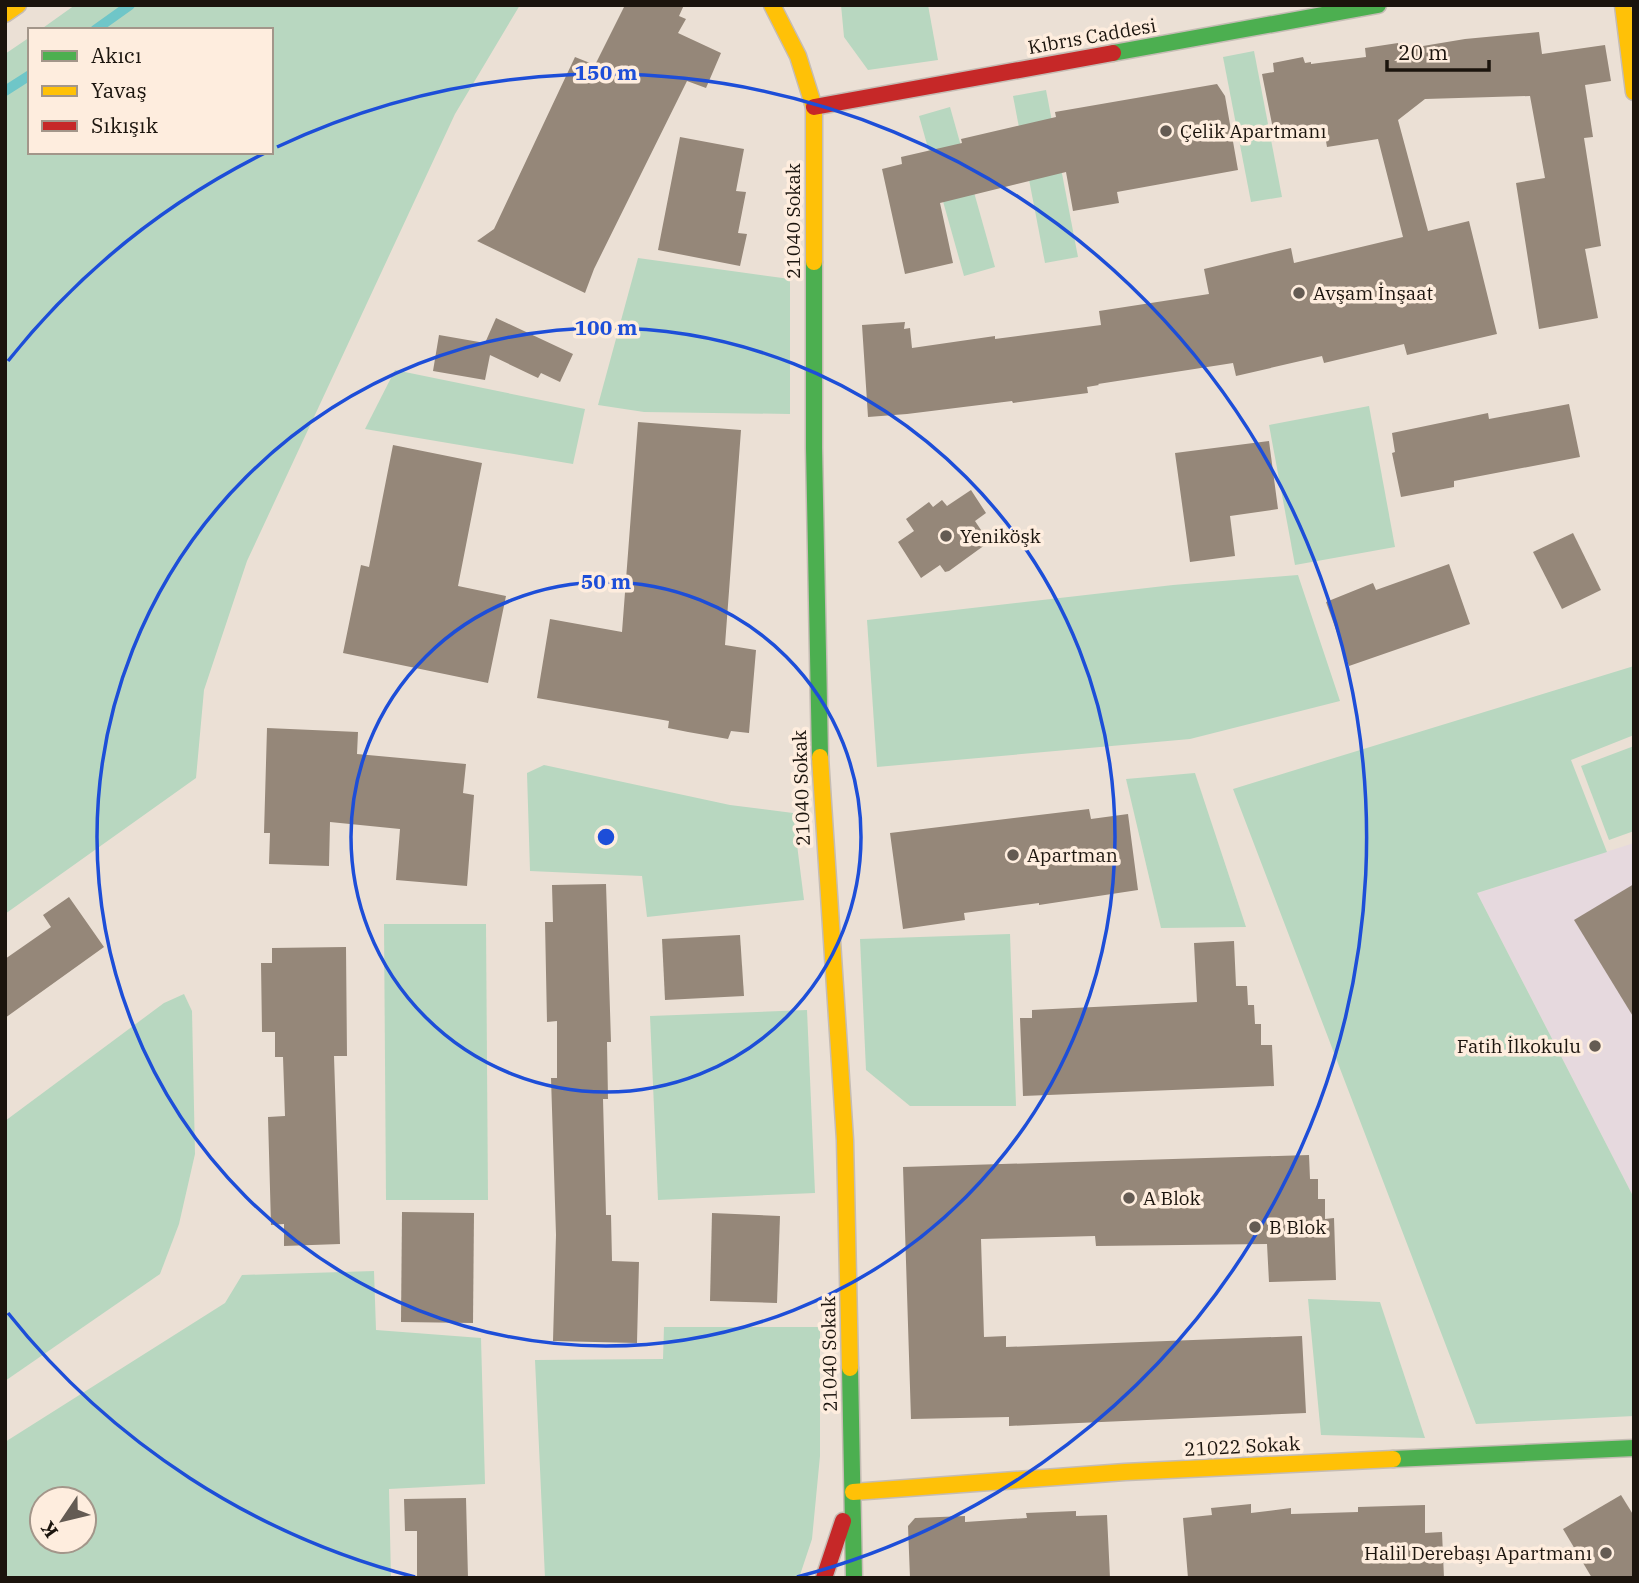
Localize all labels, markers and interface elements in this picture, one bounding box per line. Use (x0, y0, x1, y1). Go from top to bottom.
street label: Kıbrıs Caddesi (1026, 13, 1158, 59)
legend (28, 28, 273, 154)
scale bar (1387, 28, 1488, 72)
text: 20 m (1398, 38, 1448, 66)
text: Akıcı (91, 41, 142, 69)
text: 150 m (574, 58, 638, 86)
text: Yavaş (91, 76, 147, 104)
text: Sıkışık (91, 111, 159, 139)
place label: Çelik Apartmanı (1180, 119, 1327, 143)
marker: Çelik Apartmanı (1158, 123, 1174, 139)
street label: 21040 Sokak (781, 163, 805, 279)
place label: Avşam İnşaat (1313, 281, 1433, 305)
marker: Avşam İnşaat (1291, 285, 1307, 301)
text: 100 m (574, 313, 638, 341)
place label: Yeniköşk (960, 524, 1041, 548)
marker: Yeniköşk (938, 528, 954, 544)
text: 50 m (581, 567, 631, 595)
street label: 21040 Sokak (787, 730, 815, 846)
centre of rings (594, 825, 618, 849)
place label: Apartman (1027, 843, 1118, 867)
marker: Apartman (1005, 847, 1021, 863)
place label: Fatih İlkokulu (1457, 1034, 1581, 1058)
marker: Fatih İlkokulu (1587, 1038, 1603, 1054)
place label: A Blok (1143, 1186, 1201, 1210)
marker: A Blok (1121, 1190, 1137, 1206)
place label: B Blok (1269, 1215, 1326, 1239)
marker: B Blok (1247, 1219, 1263, 1235)
street label: 21040 Sokak (816, 1296, 842, 1412)
street label: 21022 Sokak (1184, 1431, 1300, 1461)
north arrow (28, 1485, 98, 1555)
text: K (35, 1517, 63, 1543)
place label: Halil Derebaşı Apartmanı (1364, 1541, 1592, 1565)
marker: Halil Derebaşı Apartmanı (1598, 1545, 1614, 1561)

